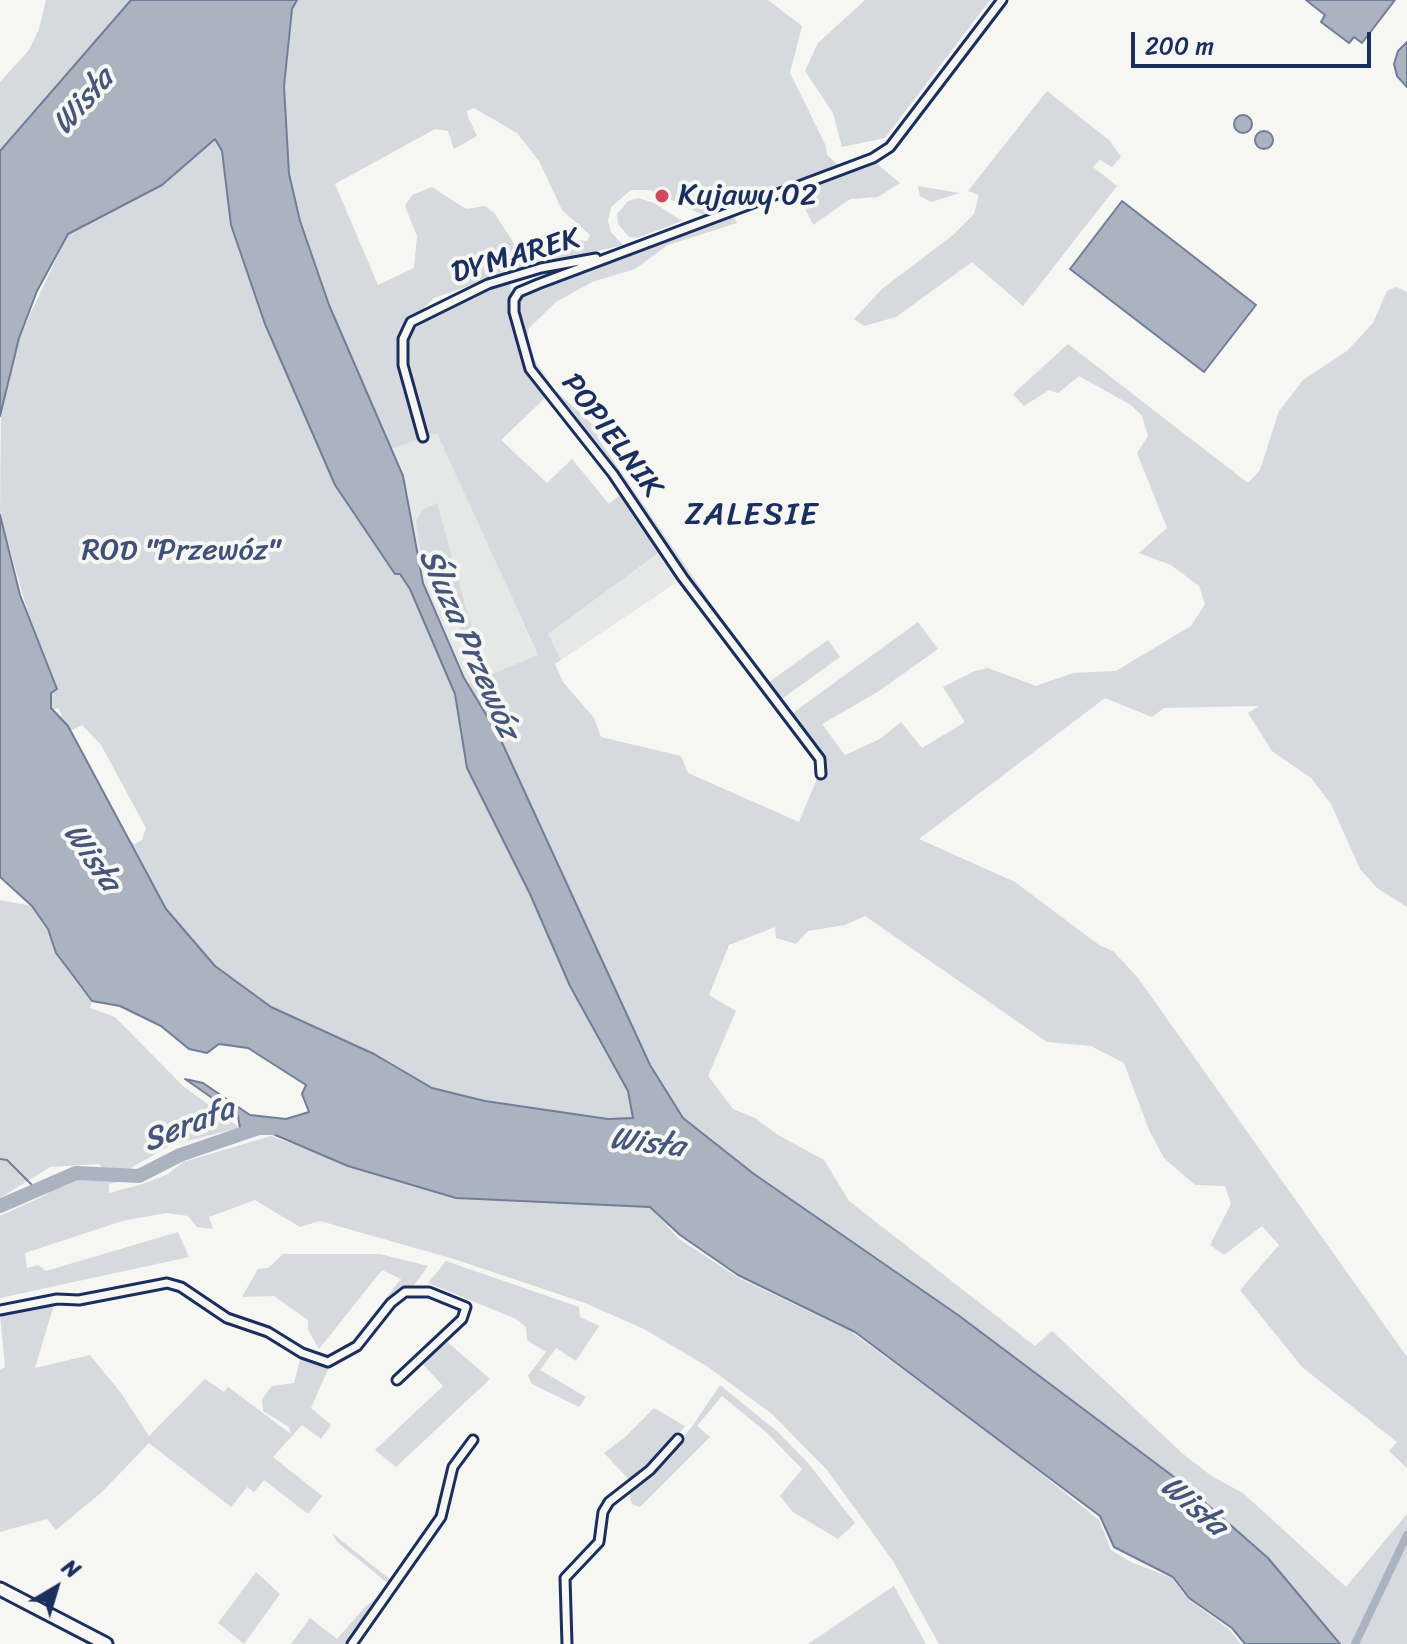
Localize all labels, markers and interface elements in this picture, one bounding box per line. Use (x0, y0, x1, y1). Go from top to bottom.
scale bar (1135, 16, 1375, 66)
text: 200 m (1145, 25, 1214, 67)
water label: Wisła (45, 61, 123, 143)
place label: Kujawy 02 (678, 178, 817, 214)
marker: Kujawy 02 (653, 187, 671, 205)
street label: DYMAREK (448, 222, 584, 292)
street label: POPIELNIK (553, 367, 669, 505)
district label: ZALESIE (687, 497, 817, 535)
park label: ROD "Przewóz" (82, 533, 280, 569)
water label: Śluza Przewóz (409, 543, 527, 745)
water label: Wisła (54, 816, 128, 900)
water label: Serafa (137, 1090, 241, 1162)
water label: Wisła (608, 1120, 686, 1168)
water label: Wisła (1152, 1468, 1234, 1546)
north arrow (16, 1548, 96, 1628)
text: N (53, 1549, 89, 1589)

